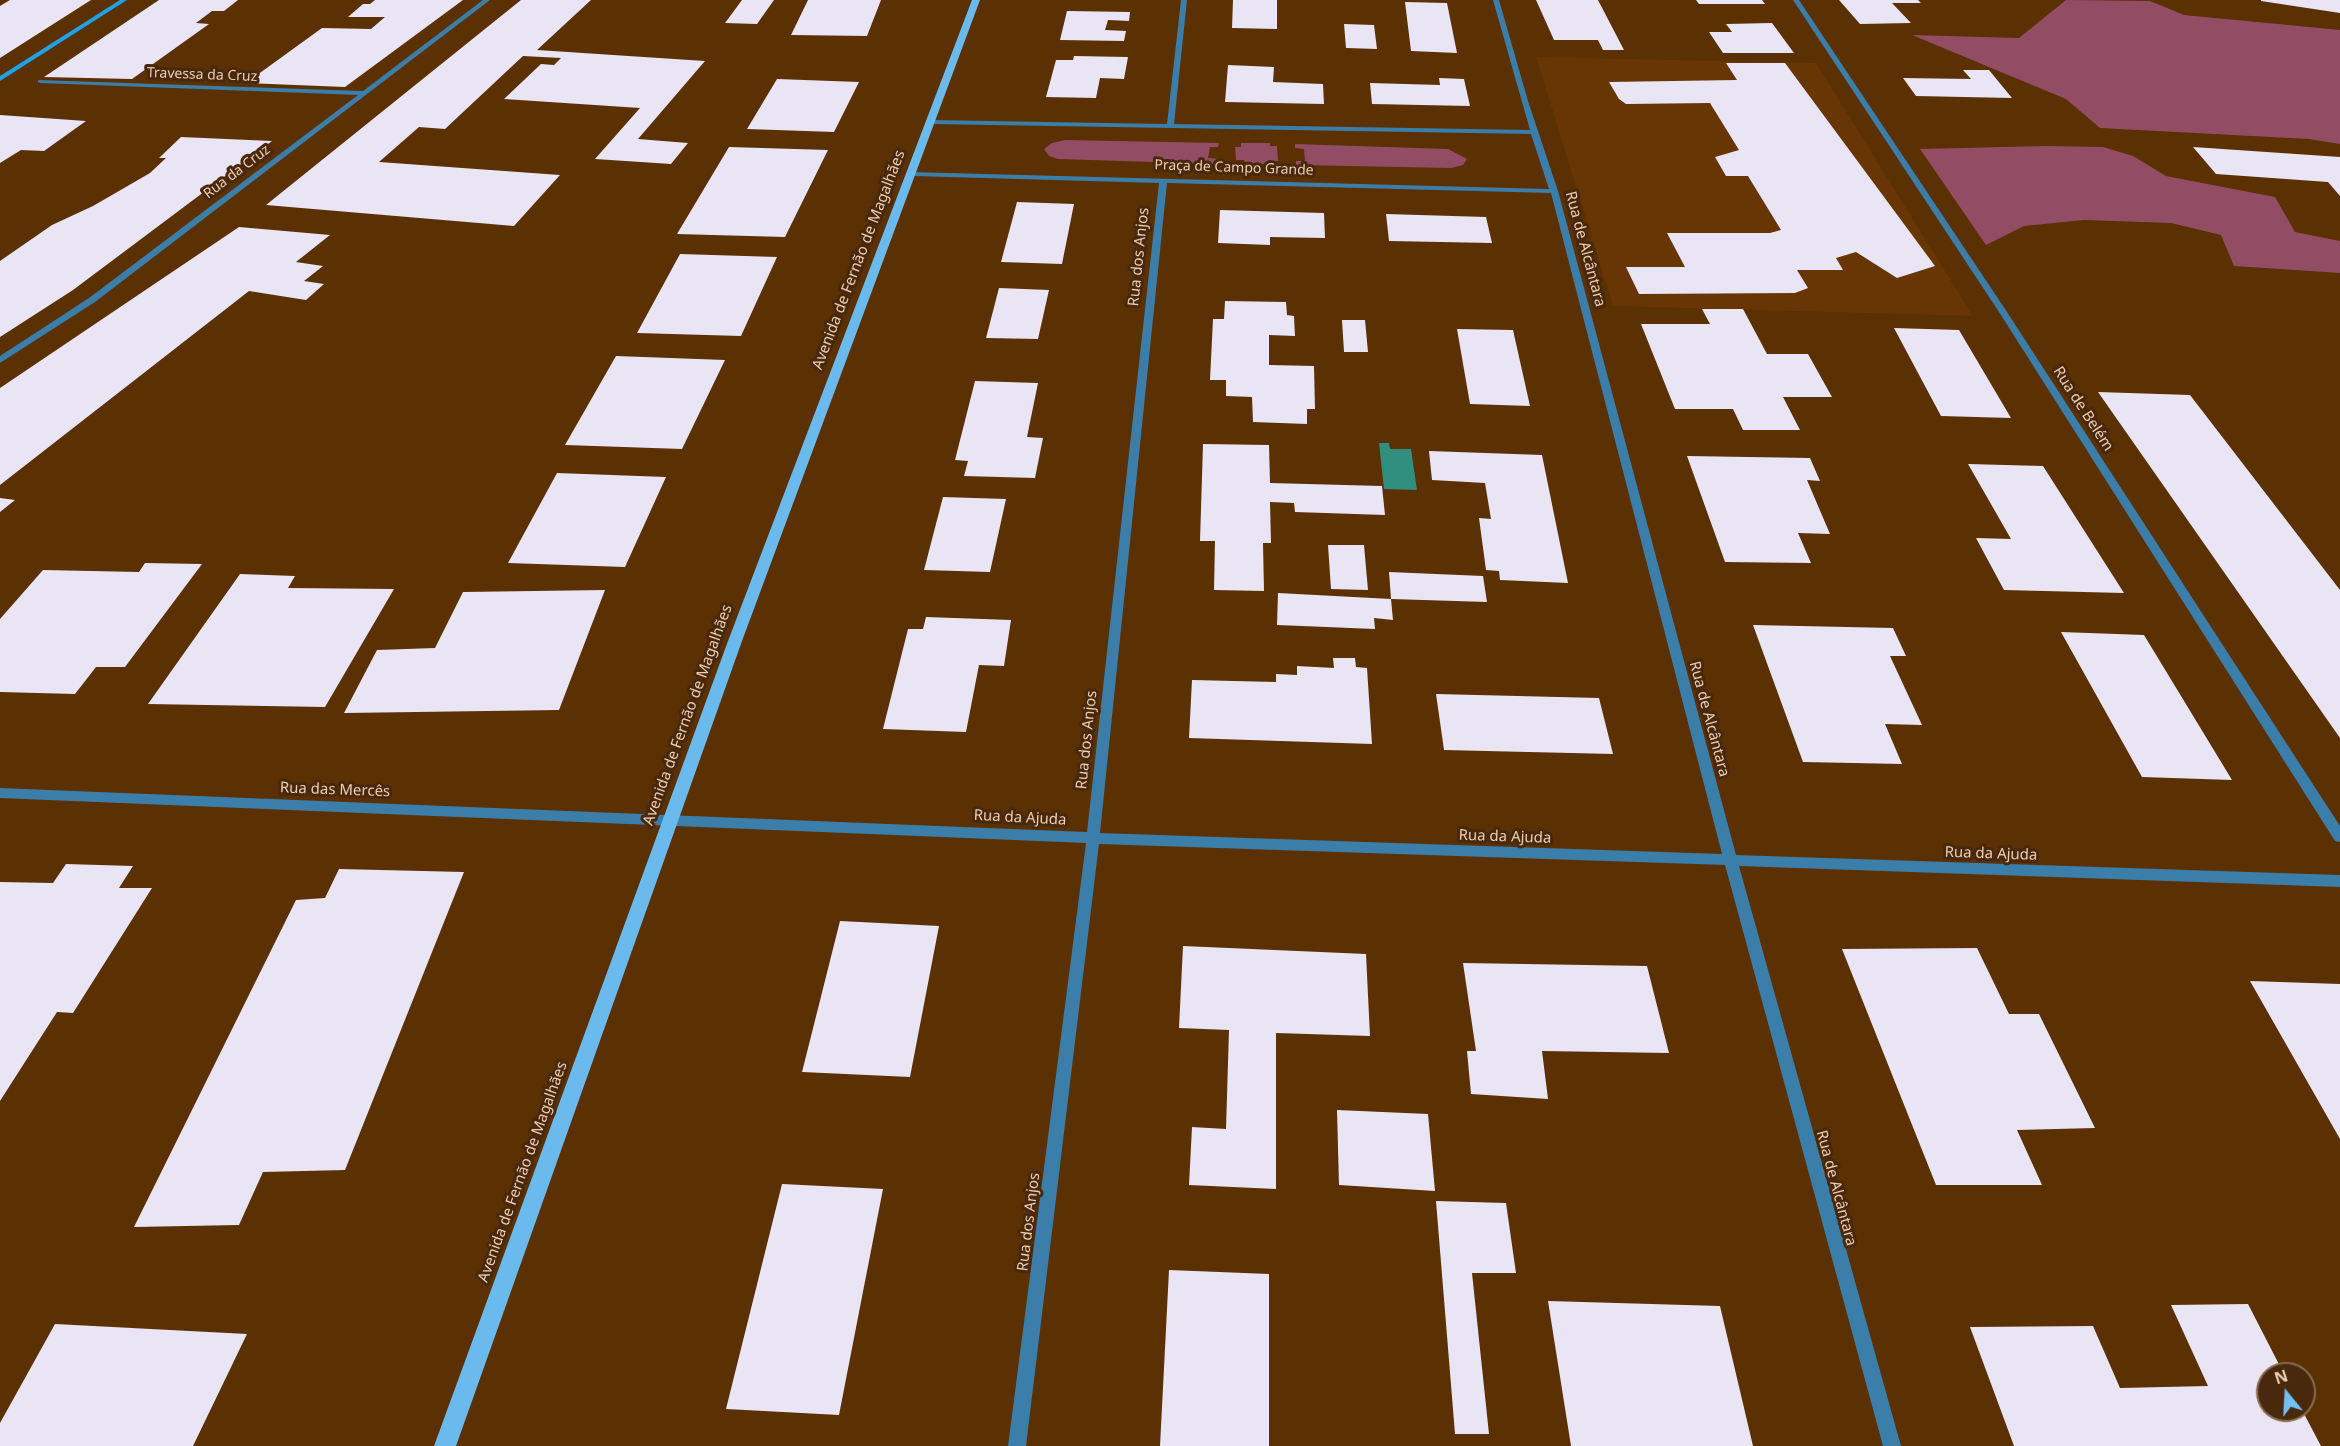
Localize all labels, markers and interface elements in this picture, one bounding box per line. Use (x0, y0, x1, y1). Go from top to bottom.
street label: Travessa da Cruz (147, 65, 257, 85)
street label: Rua da Cruz (200, 142, 274, 202)
street label: Avenida de Fernão de Magalhães (809, 148, 909, 372)
street label: Praça de Campo Grande (1154, 157, 1314, 179)
street label: Rua de Alcântara (1561, 189, 1609, 309)
street label: Rua dos Anjos (1125, 207, 1153, 307)
street label: Rua de Belém (2049, 363, 2117, 455)
street label: Avenida de Fernão de Magalhães (640, 602, 736, 828)
street label: Rua de Alcântara (1685, 659, 1733, 779)
street label: Rua dos Anjos (1073, 690, 1101, 790)
street label: Rua das Mercês (279, 779, 391, 801)
street label: Rua da Ajuda (973, 807, 1067, 829)
street label: Rua da Ajuda (1458, 826, 1552, 848)
street label: Rua da Ajuda (1944, 843, 2038, 865)
street label: Avenida de Fernão de Magalhães (475, 1059, 571, 1285)
street label: Rua de Alcântara (1812, 1128, 1860, 1248)
street label: Rua dos Anjos (1014, 1172, 1044, 1272)
north arrow (2256, 1362, 2316, 1422)
text: N (2271, 1364, 2291, 1389)

